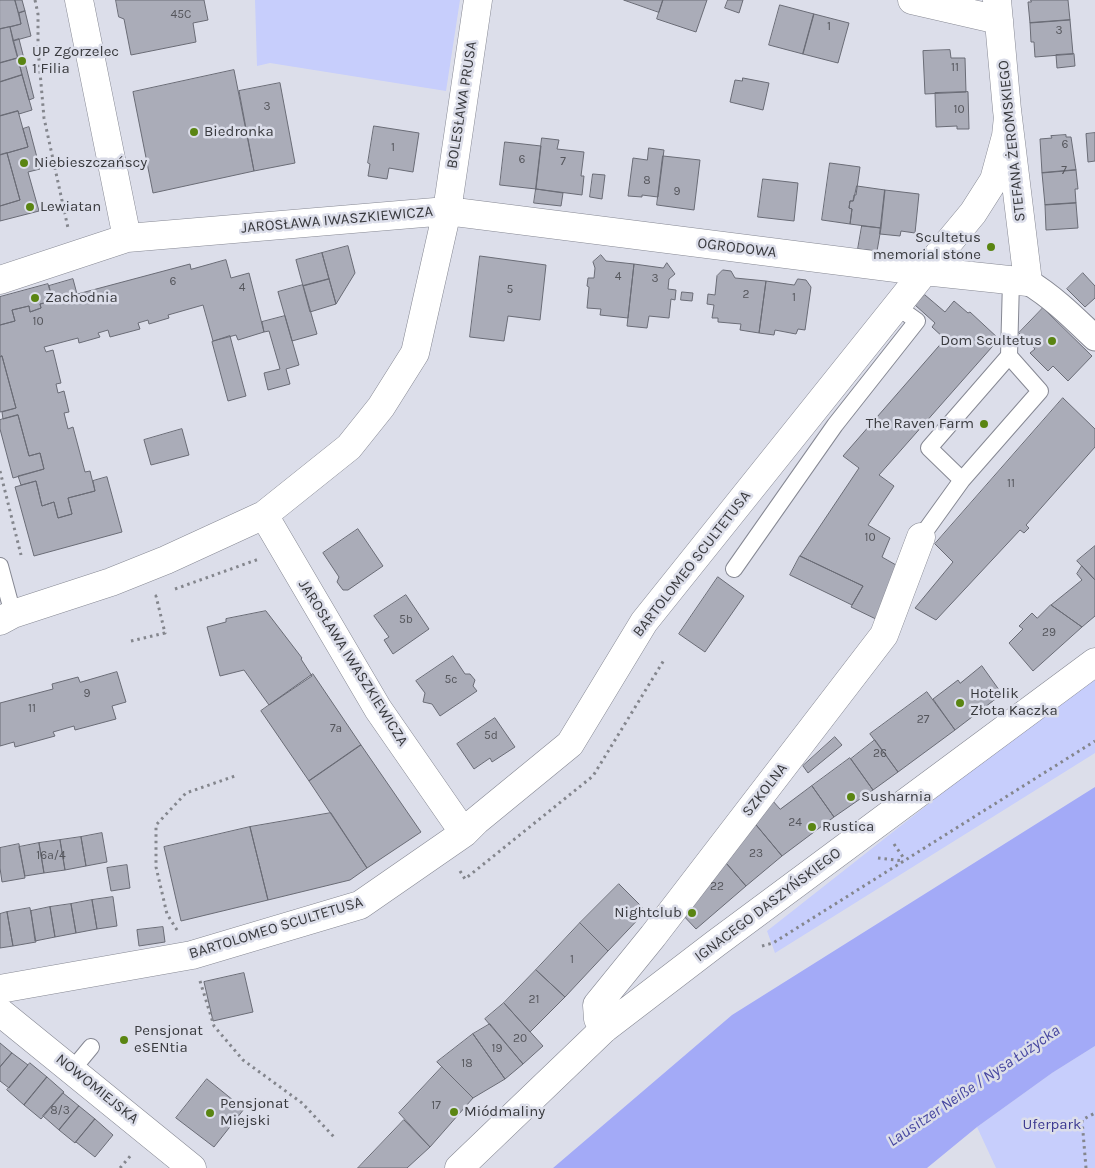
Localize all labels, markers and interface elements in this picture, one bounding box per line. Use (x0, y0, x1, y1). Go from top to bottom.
house number: 45C (171, 8, 191, 22)
house number: 1 (827, 20, 831, 34)
house number: 3 (1055, 24, 1063, 38)
street label: BOLESŁAWA PRUSA (443, 40, 481, 170)
place label: UP Zgorzelec 1 Filia (32, 43, 119, 78)
marker: UP Zgorzelec 1 Filia (16, 55, 28, 67)
street label: STEFANA ŻEROMSKIEGO (995, 59, 1029, 223)
house number: 11 (951, 61, 959, 75)
house number: 3 (263, 100, 271, 114)
house number: 10 (953, 103, 965, 117)
place label: Biedronka (204, 123, 274, 141)
marker: Biedronka (188, 126, 200, 138)
house number: 6 (1062, 138, 1068, 152)
house number: 1 (391, 141, 395, 155)
house number: 6 (519, 153, 525, 167)
place label: Niebieszczańscy (34, 154, 147, 172)
house number: 7 (560, 155, 566, 169)
marker: Niebieszczańscy (18, 157, 30, 169)
house number: 7 (1061, 164, 1067, 178)
house number: 8 (643, 174, 651, 188)
house number: 9 (674, 185, 680, 199)
place label: Lewiatan (40, 198, 101, 216)
marker: Lewiatan (24, 201, 36, 213)
street label: JAROSŁAWA IWASZKIEWICZA (240, 203, 434, 237)
place label: Scultetus memorial stone (873, 229, 981, 264)
street label: OGRODOWA (697, 234, 777, 262)
marker: Scultetus memorial stone (985, 241, 997, 253)
house number: 4 (615, 270, 621, 284)
house number: 3 (651, 272, 659, 286)
house number: 6 (170, 275, 176, 289)
house number: 4 (239, 281, 245, 295)
house number: 5 (507, 283, 513, 297)
house number: 2 (743, 288, 749, 302)
place label: Zachodnia (45, 289, 118, 307)
house number: 1 (792, 291, 796, 305)
marker: Zachodnia (29, 292, 41, 304)
house number: 10 (32, 315, 44, 329)
place label: Dom Scultetus (940, 332, 1042, 350)
marker: Dom Scultetus (1046, 335, 1058, 347)
place label: The Raven Farm (866, 415, 974, 433)
marker: The Raven Farm (978, 418, 990, 430)
house number: 11 (1007, 477, 1015, 491)
street label: BARTOLOMEO SCULTETUSA (629, 487, 755, 641)
house number: 10 (864, 531, 876, 545)
street label: JAROSŁAWA IWASZKIEWICZA (294, 577, 412, 749)
house number: 5b (399, 613, 413, 627)
house number: 29 (1042, 626, 1056, 640)
house number: 5c (445, 673, 457, 687)
place label: Hotelik Złota Kaczka (970, 685, 1058, 720)
house number: 9 (84, 687, 90, 701)
marker: Hotelik Złota Kaczka (954, 697, 966, 709)
house number: 11 (28, 702, 36, 716)
house number: 27 (917, 713, 929, 727)
house number: 7a (330, 722, 342, 736)
house number: 5d (484, 729, 498, 743)
house number: 26 (873, 747, 887, 761)
street label: SZKOLNA (739, 760, 791, 820)
place label: Susharnia (861, 788, 932, 806)
marker: Susharnia (845, 791, 857, 803)
house number: 24 (788, 816, 802, 830)
place label: Rustica (822, 818, 874, 836)
marker: Rustica (806, 821, 818, 833)
street label: IGNACEGO DASZYŃSKIEGO (691, 844, 845, 966)
house number: 23 (749, 847, 763, 861)
house number: 16a/4 (36, 849, 66, 863)
house number: 22 (710, 880, 724, 894)
street label: BARTOLOMEO SCULTETUSA (187, 893, 365, 963)
place label: Nightclub (614, 904, 682, 922)
marker: Nightclub (686, 907, 698, 919)
house number: 1 (570, 953, 574, 967)
house number: 21 (529, 993, 539, 1007)
water label: Lausitzer Neiße / Nysa Łużycka (884, 1021, 1064, 1151)
place label: Pensjonat eSENtia (134, 1022, 203, 1057)
house number: 20 (513, 1032, 527, 1046)
marker: Pensjonat eSENtia (118, 1034, 130, 1046)
house number: 19 (492, 1042, 502, 1056)
street label: NOWOMIEJSKA (52, 1050, 142, 1128)
house number: 18 (461, 1057, 473, 1071)
place label: Pensjonat Miejski (220, 1095, 289, 1130)
house number: 17 (431, 1099, 441, 1113)
place label: Miódmaliny (464, 1103, 545, 1121)
house number: 8/3 (50, 1104, 70, 1118)
marker: Miódmaliny (448, 1106, 460, 1118)
marker: Pensjonat Miejski (204, 1107, 216, 1119)
park label: Uferpark (1023, 1116, 1081, 1134)

